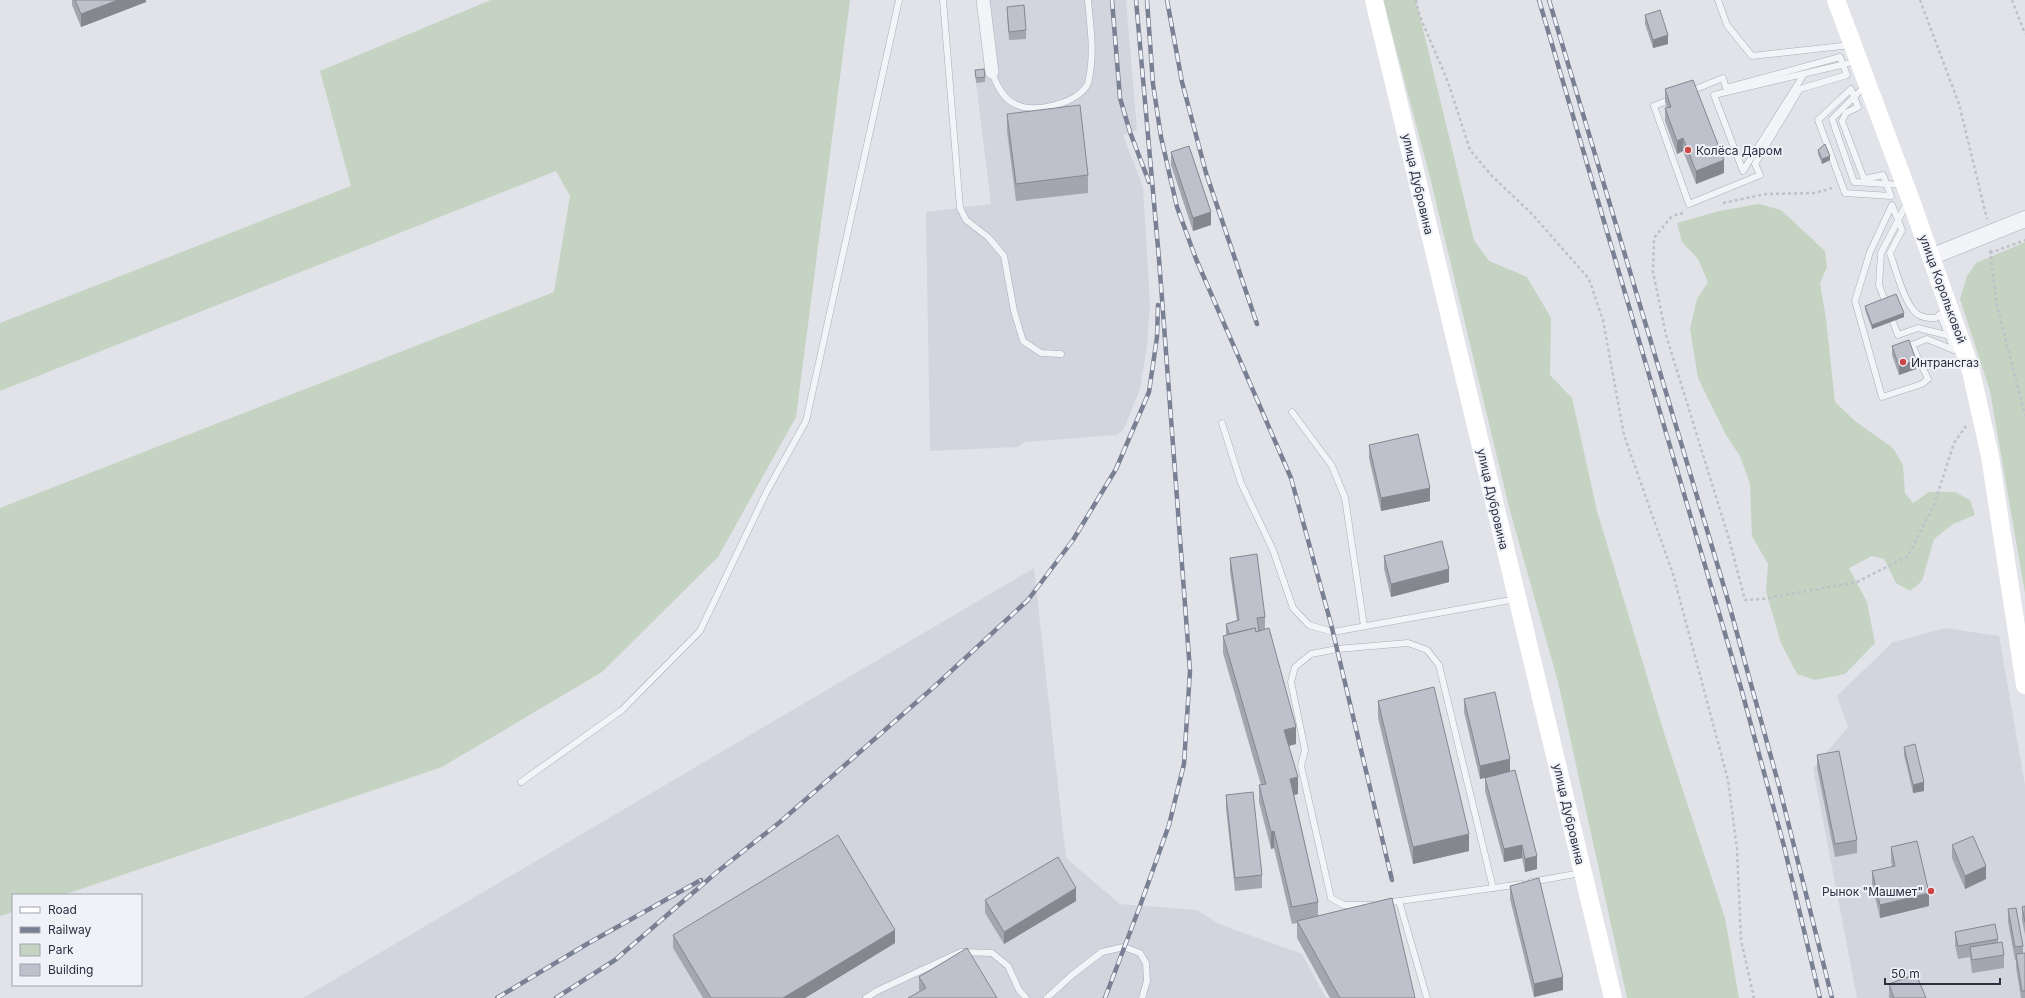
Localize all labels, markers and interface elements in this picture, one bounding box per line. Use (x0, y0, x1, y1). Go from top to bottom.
street label: улица Дубровина (1399, 132, 1437, 236)
place label: Колёса Даром (1696, 143, 1782, 158)
marker: Колёса Даром (1683, 145, 1693, 155)
street label: улица Корольковой (1916, 232, 1970, 346)
place label: Интрансгаз (1911, 355, 1979, 370)
marker: Интрансгаз (1898, 357, 1908, 367)
street label: улица Дубровина (1474, 447, 1512, 551)
street label: улица Дубровина (1550, 762, 1588, 866)
place label: Рынок "Машмет" (1822, 884, 1923, 899)
marker: Рынок "Машмет" (1926, 886, 1936, 896)
legend (12, 894, 142, 986)
text: Road (48, 902, 77, 917)
text: Railway (48, 922, 92, 937)
text: Park (48, 942, 74, 957)
scale bar (1885, 960, 2000, 986)
text: Building (48, 962, 93, 977)
text: 50 m (1891, 966, 1920, 981)

